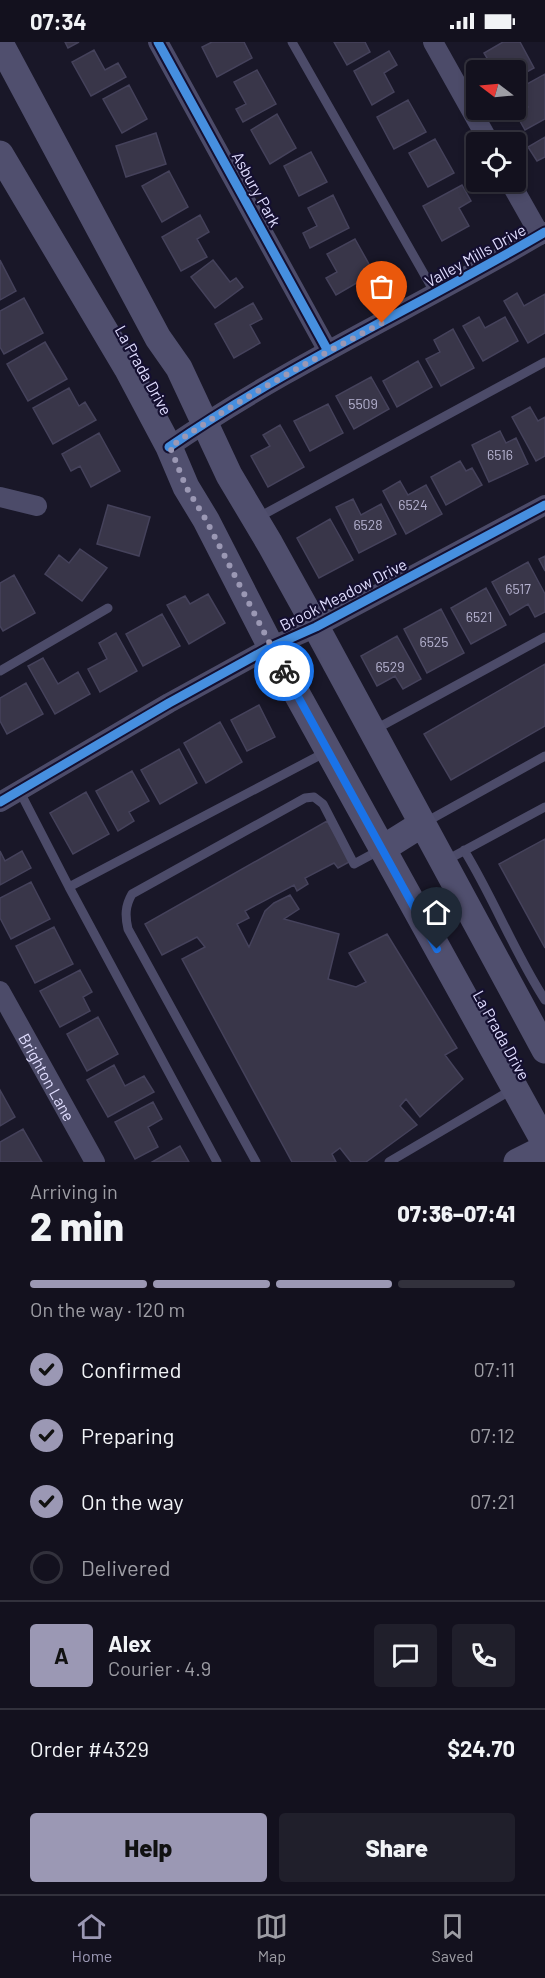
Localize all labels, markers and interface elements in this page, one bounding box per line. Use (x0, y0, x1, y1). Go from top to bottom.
text: 07:34 (30, 8, 87, 34)
north arrow (466, 60, 526, 120)
map controls (466, 60, 526, 192)
button: locate (466, 132, 526, 192)
street label: Asbury Park (229, 148, 285, 230)
street label: Valley Mills Drive (421, 219, 529, 291)
pin (356, 261, 407, 323)
icon: bag (365, 270, 398, 303)
street label: La Prada Drive (112, 322, 176, 418)
house number: 5509 (348, 395, 378, 412)
house number: 6516 (487, 446, 513, 463)
house number: 6524 (398, 496, 428, 513)
house number: 6528 (353, 516, 383, 533)
street label: Brook Meadow Drive (276, 554, 410, 634)
house number: 6517 (505, 580, 531, 597)
house number: 6521 (466, 608, 492, 625)
house number: 6525 (419, 633, 449, 650)
courier (254, 641, 314, 701)
icon: bike (268, 655, 301, 688)
house number: 6529 (375, 658, 405, 675)
pin (411, 887, 462, 949)
icon: home (420, 896, 453, 929)
street label: La Prada Drive (470, 987, 534, 1083)
street label: Brighton Lane (16, 1029, 80, 1124)
text: Arriving in (30, 1179, 118, 1203)
text: 07:36–07:41 (397, 1200, 515, 1226)
text: 2 min (30, 1202, 124, 1249)
text: On the way · 120 m (30, 1297, 185, 1321)
icon: check (30, 1353, 63, 1386)
text: Confirmed (81, 1356, 181, 1382)
text: 07:11 (473, 1357, 515, 1381)
icon: check (30, 1419, 63, 1452)
text: Preparing (81, 1422, 174, 1448)
text: 07:12 (470, 1423, 515, 1447)
icon: check (30, 1485, 63, 1518)
text: On the way (81, 1488, 184, 1514)
text: 07:21 (470, 1489, 515, 1513)
text: Delivered (81, 1554, 170, 1580)
button: chat (374, 1624, 437, 1687)
button: phone (452, 1624, 515, 1687)
text: Alex (108, 1630, 151, 1656)
text: A (54, 1642, 69, 1668)
text: Courier · 4.9 (108, 1656, 211, 1680)
text: Order #4329 (30, 1735, 149, 1761)
text: $24.70 (447, 1735, 515, 1761)
button: Help (30, 1813, 267, 1882)
button: Share (279, 1813, 515, 1882)
tab: Home (72, 1910, 112, 1965)
tab: Map (255, 1910, 288, 1965)
tab: Saved (431, 1910, 473, 1965)

